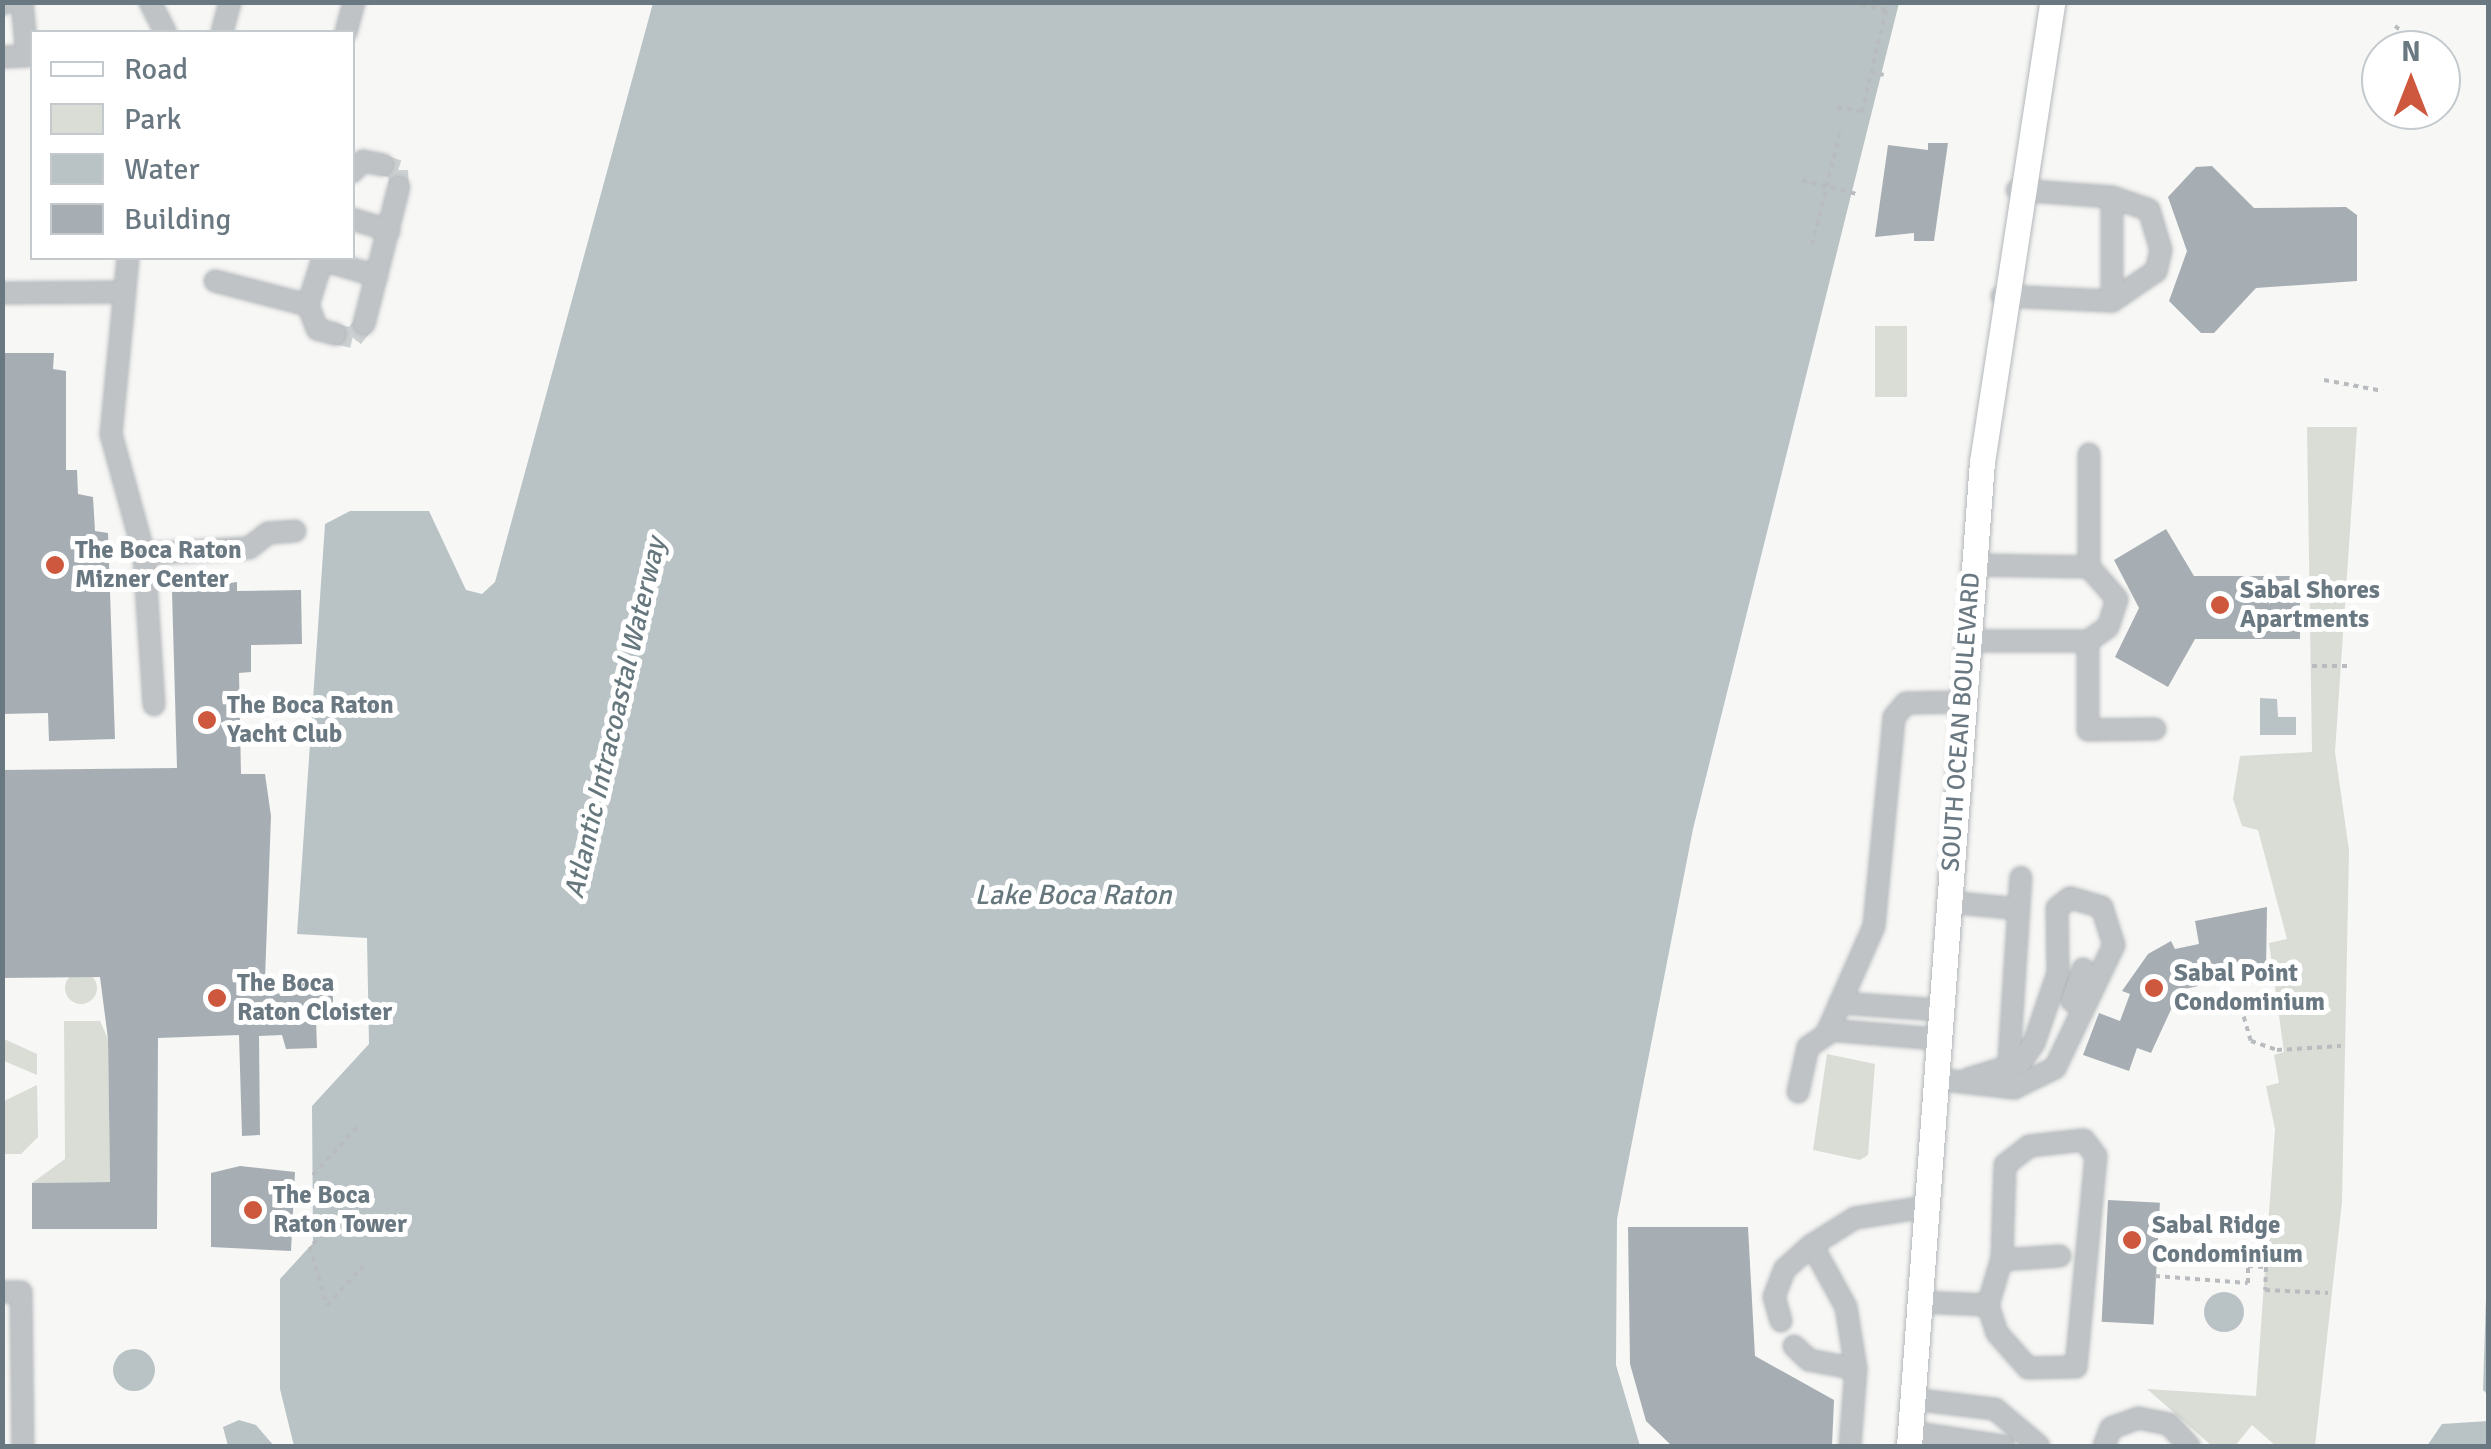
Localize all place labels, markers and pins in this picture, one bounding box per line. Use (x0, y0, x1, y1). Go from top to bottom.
place label: The Boca Raton Mizner Center (75, 536, 242, 595)
marker: The Boca Raton Mizner Center (44, 554, 66, 576)
place label: Sabal Shores Apartments (2240, 576, 2380, 635)
marker: Sabal Shores Apartments (2209, 594, 2231, 616)
place label: The Boca Raton Yacht Club (227, 691, 394, 750)
marker: The Boca Raton Yacht Club (196, 709, 218, 731)
place label: Sabal Point Condominium (2174, 959, 2325, 1018)
place label: The Boca Raton Cloister (237, 969, 392, 1028)
marker: Sabal Point Condominium (2143, 977, 2165, 999)
marker: The Boca Raton Cloister (206, 987, 228, 1009)
place label: The Boca Raton Tower (273, 1181, 407, 1240)
marker: The Boca Raton Tower (242, 1199, 264, 1221)
place label: Sabal Ridge Condominium (2152, 1211, 2303, 1270)
marker: Sabal Ridge Condominium (2121, 1229, 2143, 1251)

